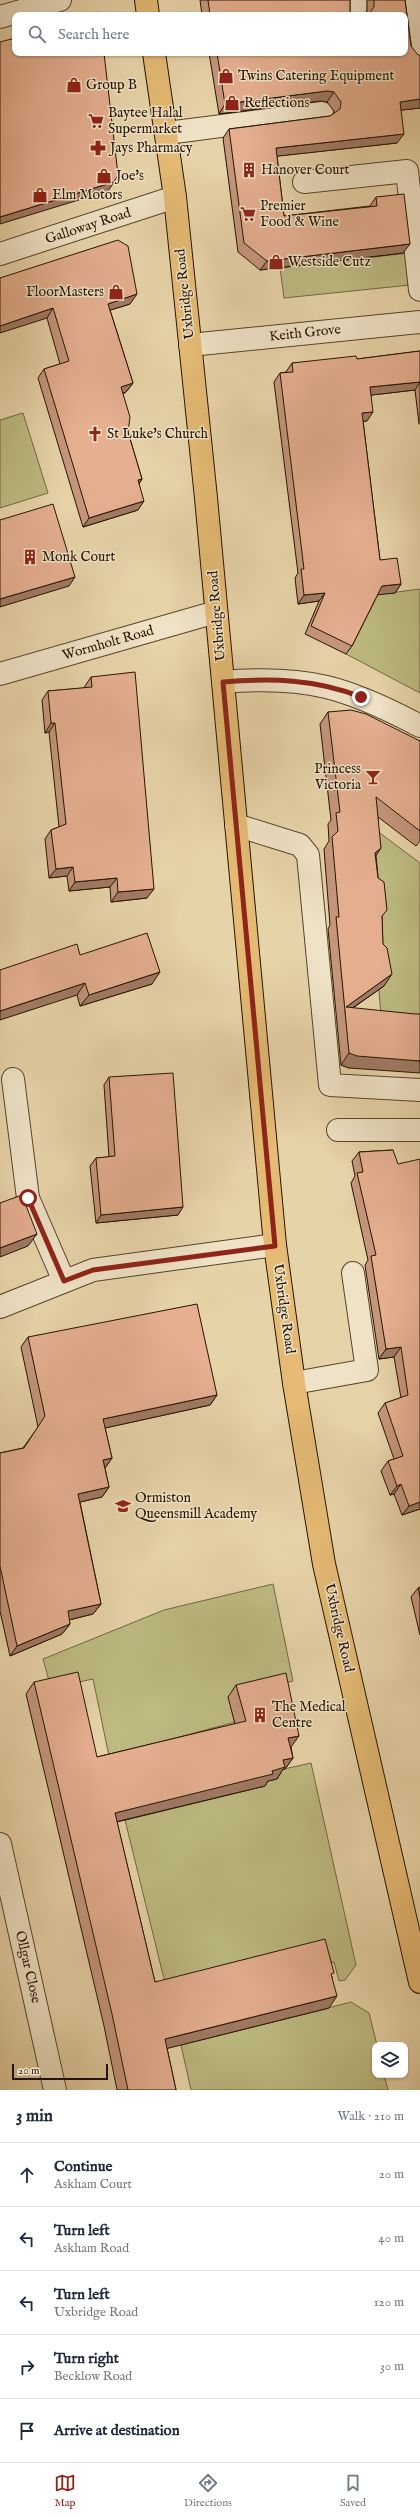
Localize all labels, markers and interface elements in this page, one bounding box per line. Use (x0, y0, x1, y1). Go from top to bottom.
search box (12, 12, 408, 56)
icon: search (26, 23, 48, 45)
text: Search here (58, 25, 129, 44)
shop icon: Twins Catering Equipment (217, 67, 235, 85)
place label: Twins Catering Equipment (238, 67, 394, 85)
shop icon: Group B (65, 76, 83, 94)
place label: Group B (86, 76, 137, 94)
shop icon: Reflections (223, 94, 241, 112)
place label: Reflections (244, 94, 309, 112)
place label: Baytee Halal Supermarket (108, 104, 183, 138)
supermarket icon: Baytee Halal Supermarket (87, 112, 105, 130)
pharmacy icon: Jays Pharmacy (89, 139, 107, 157)
place label: Jays Pharmacy (108, 139, 193, 157)
building icon: Hanover Court (240, 161, 258, 179)
place label: Hanover Court (261, 161, 350, 179)
shop icon: Joe's (95, 167, 113, 185)
place label: Joe's (114, 167, 144, 185)
shop icon: Elm Motors (31, 186, 49, 204)
place label: Elm Motors (52, 186, 122, 204)
place label: Premier Food & Wine (260, 197, 340, 231)
street label: Galloway Road (43, 204, 134, 248)
supermarket icon: Premier Food & Wine (239, 205, 257, 223)
street label: Uxbridge Road (171, 247, 199, 340)
shop icon: Westside Cutz (267, 253, 285, 271)
place label: Westside Cutz (288, 253, 371, 271)
place label: FloorMasters (26, 283, 104, 301)
shop icon: FloorMasters (107, 283, 125, 301)
street label: Keith Grove (268, 320, 342, 346)
church icon: St Luke's Church (86, 425, 104, 443)
place label: St Luke's Church (107, 425, 209, 443)
building icon: Monk Court (21, 548, 39, 566)
place label: Monk Court (42, 548, 115, 566)
street label: Uxbridge Road (204, 569, 230, 662)
street label: Wormholt Road (60, 621, 156, 665)
route end (352, 688, 370, 706)
place label: Princess Victoria (314, 760, 362, 794)
bar icon: Princess Victoria (364, 768, 382, 786)
route start (19, 1189, 37, 1207)
street label: Uxbridge Road (269, 1263, 299, 1356)
place label: Ormiston Queensmill Academy (135, 1489, 257, 1523)
school or university icon: Ormiston Queensmill Academy (114, 1497, 132, 1515)
street label: Uxbridge Road (320, 1582, 358, 1675)
place label: The Medical Centre (272, 1698, 346, 1732)
building icon: The Medical Centre (251, 1706, 269, 1724)
street label: Ollgar Close (11, 1929, 45, 2006)
map controls (372, 2042, 408, 2078)
button: layers (372, 2042, 408, 2078)
scale bar (12, 2062, 108, 2081)
text: 20 m (18, 2064, 39, 2078)
text: 3 min (16, 2106, 53, 2127)
text: Walk · 210 m (338, 2108, 404, 2125)
text: Continue (54, 2157, 112, 2176)
icon: ahead (16, 2164, 38, 2186)
text: 20 m (379, 2166, 404, 2183)
text: Askham Court (54, 2176, 132, 2193)
text: Turn left (54, 2221, 110, 2240)
icon: left (16, 2228, 38, 2250)
text: 40 m (378, 2230, 404, 2247)
text: Askham Road (54, 2240, 129, 2257)
text: Turn left (54, 2285, 110, 2304)
icon: left (16, 2292, 38, 2314)
text: 120 m (374, 2294, 404, 2311)
text: Uxbridge Road (54, 2304, 138, 2321)
text: Turn right (54, 2349, 119, 2368)
icon: right (16, 2356, 38, 2378)
text: 30 m (380, 2358, 404, 2375)
text: Becklow Road (54, 2368, 132, 2385)
icon: arrive (16, 2420, 38, 2442)
text: Arrive at destination (54, 2421, 180, 2440)
tab: Map (54, 2472, 76, 2510)
tab: Directions (184, 2472, 232, 2510)
tab: Saved (340, 2472, 366, 2510)

